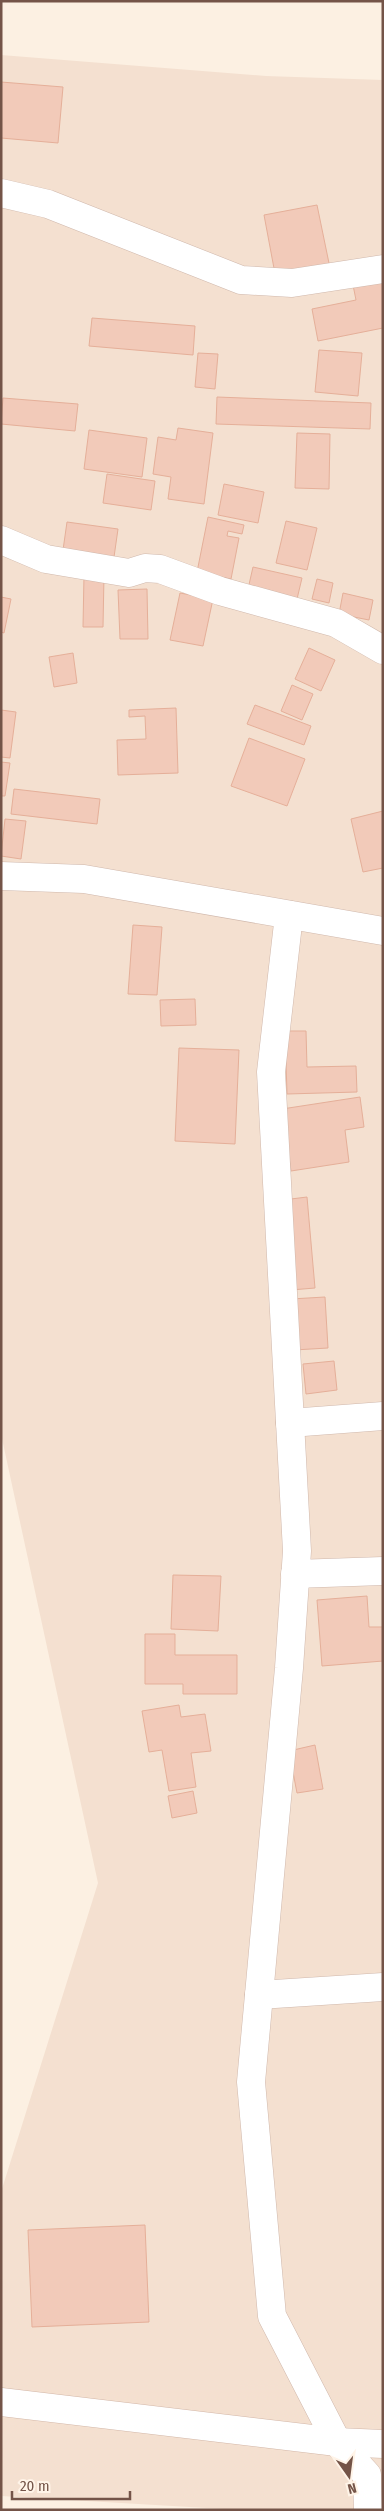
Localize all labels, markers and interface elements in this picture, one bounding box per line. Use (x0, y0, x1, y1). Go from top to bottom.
north arrow (324, 2451, 374, 2501)
scale bar (12, 2468, 130, 2500)
text: 20 m (20, 2477, 50, 2495)
text: N (346, 2479, 358, 2497)

